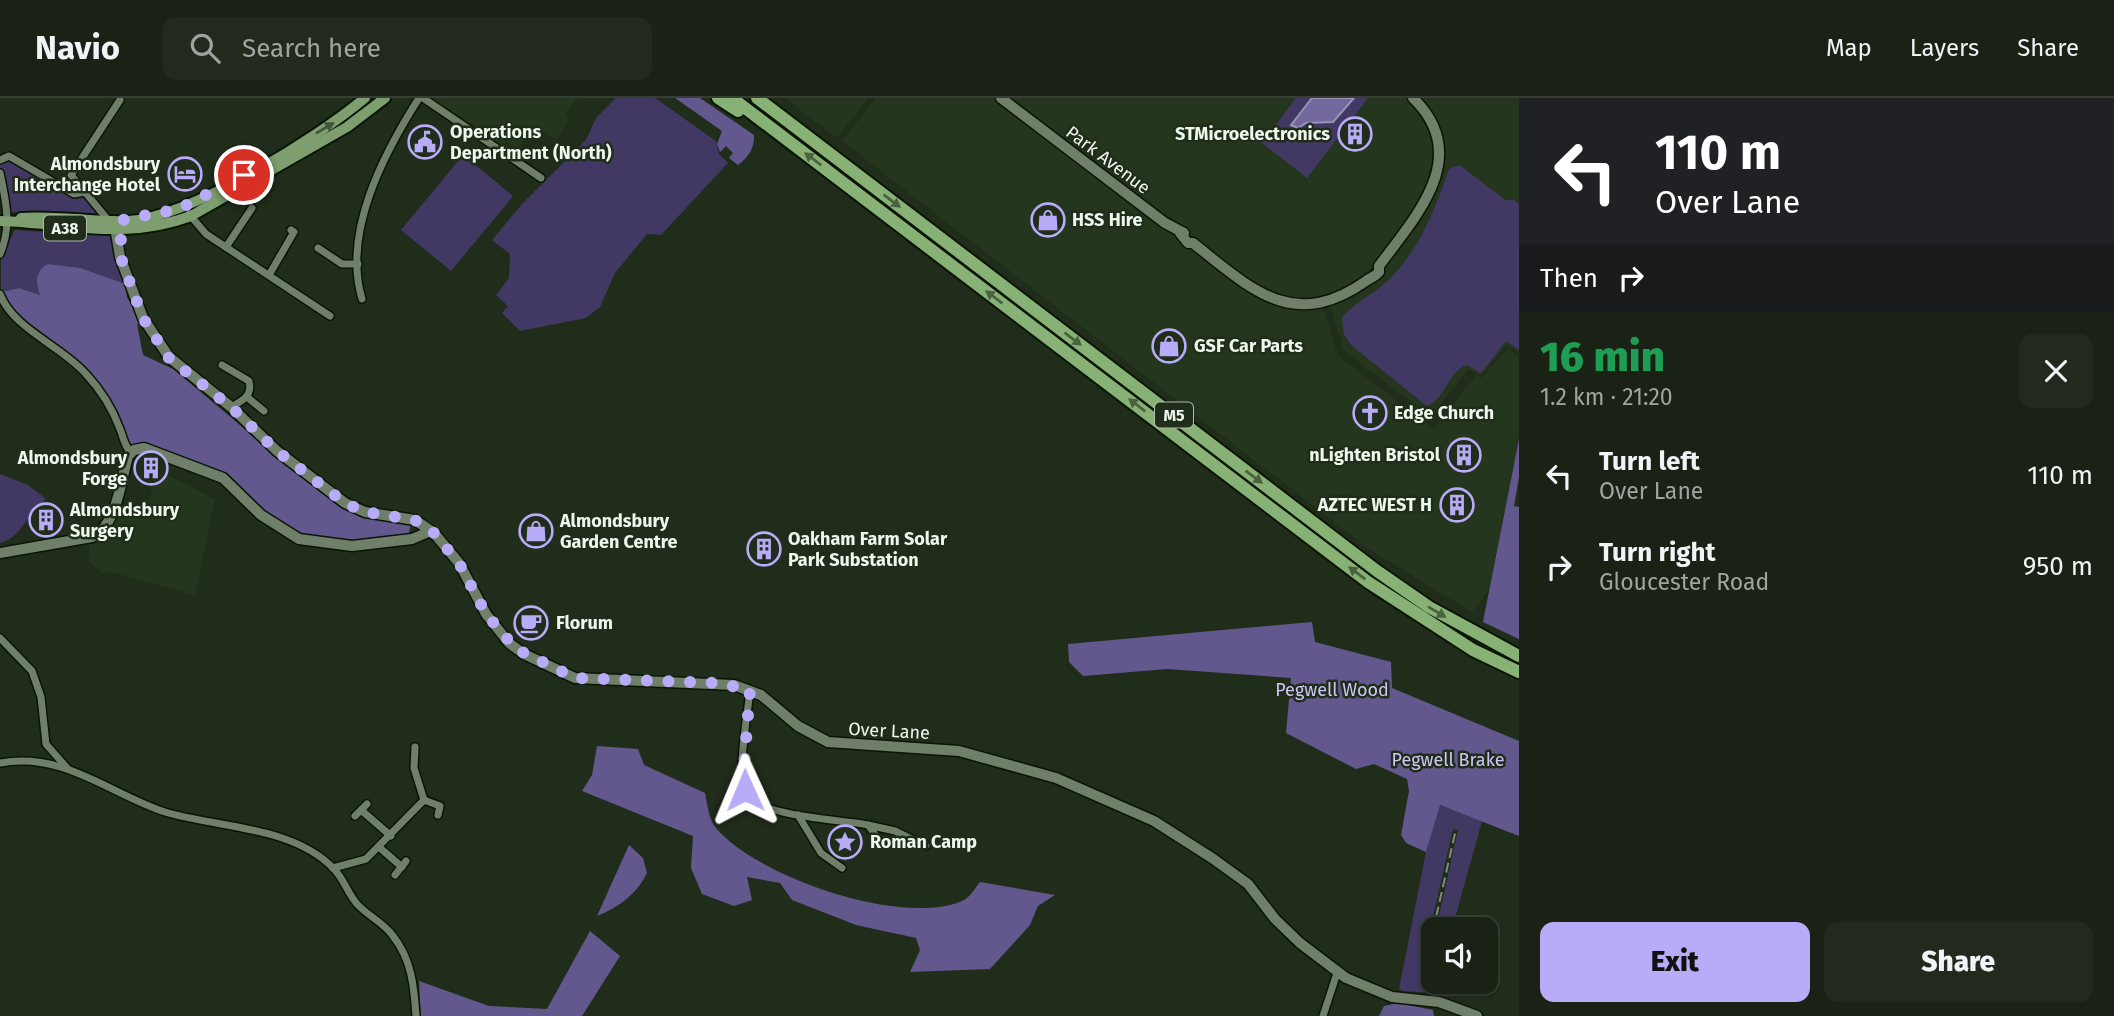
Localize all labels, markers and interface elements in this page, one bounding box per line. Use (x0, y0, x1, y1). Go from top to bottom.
search box (162, 17, 652, 80)
text: Navio (35, 28, 120, 68)
icon: search (186, 29, 224, 67)
text: Search here (242, 33, 381, 64)
text: Map (1826, 34, 1872, 62)
text: Layers (1910, 34, 1979, 62)
text: Share (2017, 34, 2079, 62)
building icon: STMicroelectronics (1336, 115, 1374, 153)
one-way arrow (315, 121, 334, 134)
place label: Operations Department (North) (450, 121, 612, 164)
street label: Park Avenue (1061, 121, 1155, 199)
public building icon: Operations Department (North) (406, 123, 444, 161)
place label: STMicroelectronics (1175, 123, 1330, 145)
text: 110 m (1655, 123, 1781, 182)
icon: left (1540, 126, 1631, 217)
pin (214, 145, 274, 205)
one-way arrow (804, 152, 822, 166)
place label: Almondsbury Interchange Hotel (14, 153, 161, 196)
hotel icon: Almondsbury Interchange Hotel (166, 155, 204, 193)
icon: arrive (225, 156, 263, 194)
text: Over Lane (1655, 183, 1800, 221)
one-way arrow (883, 193, 901, 208)
shop icon: HSS Hire (1029, 201, 1067, 239)
place label: HSS Hire (1072, 209, 1142, 231)
road number: A38 (44, 216, 86, 240)
icon: right (1612, 259, 1650, 297)
text: Then (1540, 263, 1598, 294)
one-way arrow (985, 290, 1003, 304)
shop icon: GSF Car Parts (1150, 327, 1188, 365)
one-way arrow (1064, 331, 1082, 346)
text: 16 min (1540, 332, 1665, 382)
button: close (2019, 334, 2093, 408)
place label: GSF Car Parts (1194, 335, 1303, 357)
text: 1.2 km · 21:20 (1540, 383, 1673, 411)
church icon: Edge Church (1351, 394, 1389, 432)
one-way arrow (1128, 399, 1146, 413)
road number: M5 (1155, 402, 1193, 428)
place label: Edge Church (1394, 402, 1494, 424)
building icon: nLighten Bristol (1445, 436, 1483, 474)
place label: nLighten Bristol (1309, 444, 1441, 466)
text: Turn left (1599, 446, 1700, 477)
place label: Almondsbury Forge (17, 447, 128, 490)
building icon: Almondsbury Forge (132, 449, 170, 487)
icon: left (1540, 457, 1578, 495)
text: 110 m (2027, 460, 2093, 491)
one-way arrow (1245, 470, 1263, 484)
text: Over Lane (1599, 477, 1703, 505)
building icon: AZTEC WEST H (1438, 486, 1476, 524)
place label: AZTEC WEST H (1317, 494, 1432, 516)
place label: Almondsbury Surgery (69, 499, 180, 542)
building icon: Almondsbury Surgery (27, 501, 65, 539)
place label: Almondsbury Garden Centre (559, 510, 677, 553)
shop icon: Almondsbury Garden Centre (517, 512, 555, 550)
place label: Oakham Farm Solar Park Substation (788, 528, 948, 571)
building icon: Oakham Farm Solar Park Substation (745, 530, 783, 568)
text: Turn right (1599, 537, 1716, 568)
icon: right (1540, 548, 1578, 586)
text: 950 m (2023, 551, 2093, 582)
one-way arrow (1347, 566, 1366, 580)
text: Gloucester Road (1599, 568, 1769, 596)
cafe icon: Florum (512, 604, 550, 642)
one-way arrow (1428, 605, 1447, 618)
place label: Florum (556, 612, 613, 634)
park label: Pegwell Wood (1275, 679, 1389, 701)
street label: Over Lane (848, 718, 930, 744)
park label: Pegwell Brake (1391, 749, 1505, 771)
position arrow (708, 753, 782, 827)
place icon: Roman Camp (826, 823, 864, 861)
place label: Roman Camp (870, 831, 977, 853)
map controls (1421, 917, 1498, 994)
button: sound (1421, 917, 1498, 994)
button: Exit (1540, 922, 1810, 1002)
button: Share (1824, 922, 2093, 1002)

